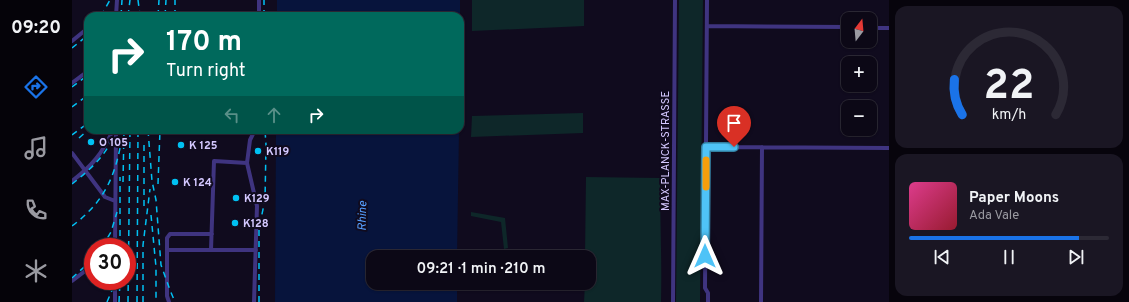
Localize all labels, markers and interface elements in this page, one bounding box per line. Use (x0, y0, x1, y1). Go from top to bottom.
north arrow (841, 12, 877, 48)
map controls (841, 12, 877, 136)
text: 09:20 (11, 17, 61, 40)
text: 170 m (166, 25, 242, 61)
icon: right (100, 28, 152, 80)
button: + (841, 56, 877, 92)
text: Turn right (166, 60, 246, 83)
text: 22 (984, 61, 1034, 114)
icon: directions (22, 73, 50, 101)
street label: MAX-PLANCK-STRASSE (659, 91, 673, 211)
button: − (841, 100, 877, 136)
icon: left (221, 104, 243, 126)
icon: ahead (263, 104, 285, 126)
icon: right (305, 104, 327, 126)
pin (717, 106, 751, 147)
text: km/h (992, 106, 1026, 124)
icon: arrive (723, 112, 745, 134)
icon: music (22, 134, 50, 162)
place label: O 105 (99, 136, 128, 150)
marker: O 105 (86, 137, 96, 147)
place label: K 125 (189, 139, 218, 153)
marker: K 125 (176, 140, 186, 150)
place label: K119 (266, 145, 289, 159)
marker: K119 (253, 146, 263, 156)
place label: K 124 (183, 176, 212, 190)
marker: K 124 (170, 177, 180, 187)
text: Paper Moons (969, 189, 1059, 208)
place label: K129 (244, 192, 270, 206)
marker: K129 (231, 193, 241, 203)
icon: phone (22, 196, 50, 224)
water label: Rhine (355, 200, 371, 231)
text: Ada Vale (969, 208, 1019, 224)
place label: K128 (243, 217, 269, 231)
marker: K128 (230, 218, 240, 228)
position arrow (684, 235, 726, 277)
speed limit sign: 30 (84, 238, 136, 290)
icon: previous (931, 246, 953, 268)
icon: pause (998, 246, 1020, 268)
icon: next (1065, 246, 1087, 268)
icon: climate (22, 257, 50, 285)
text: 09:21 · 1 min · 210 m (416, 260, 546, 279)

